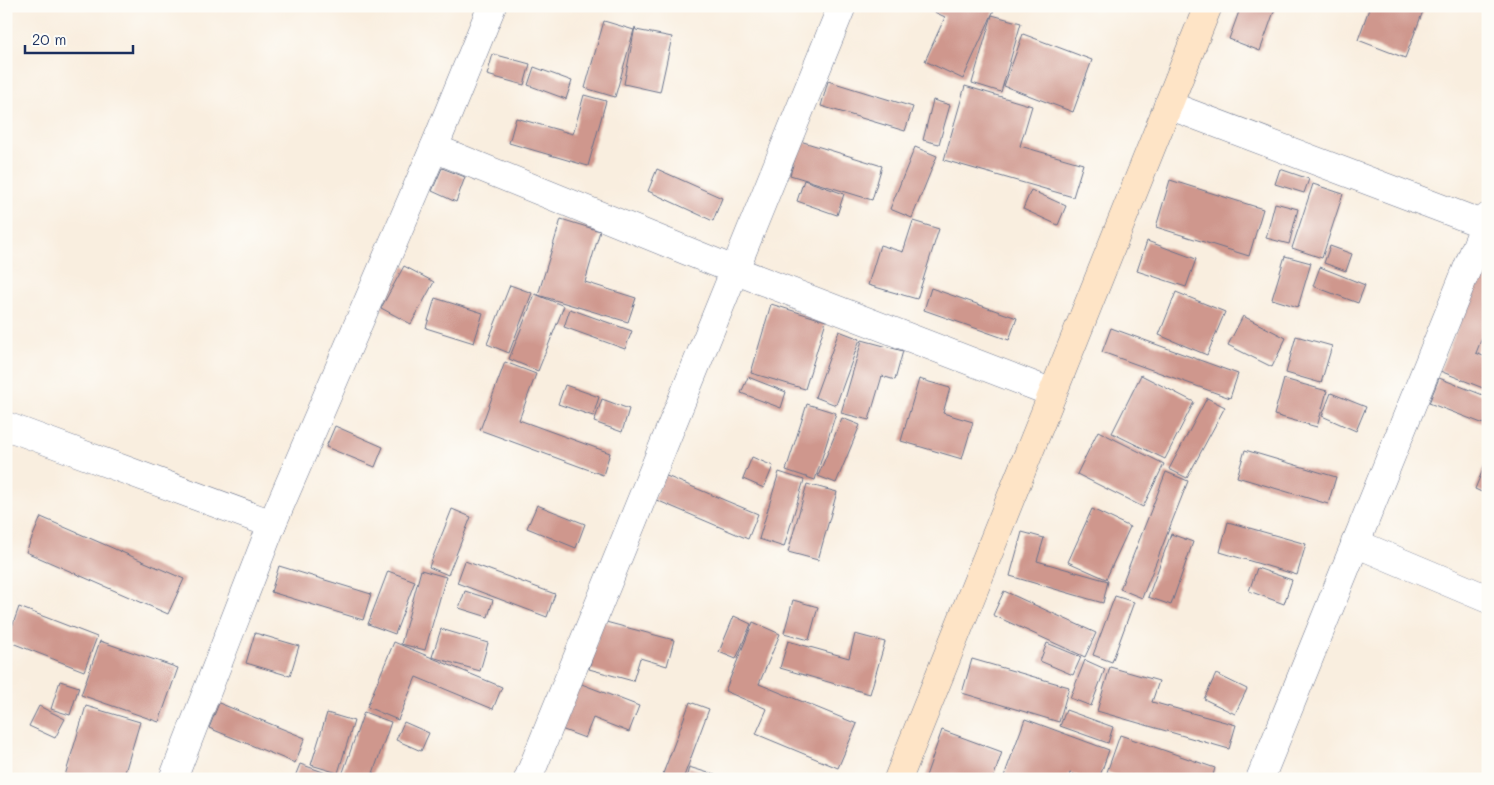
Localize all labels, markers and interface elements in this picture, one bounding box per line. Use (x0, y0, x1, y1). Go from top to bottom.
scale bar (25, 22, 132, 54)
text: 20 m (32, 29, 66, 49)

